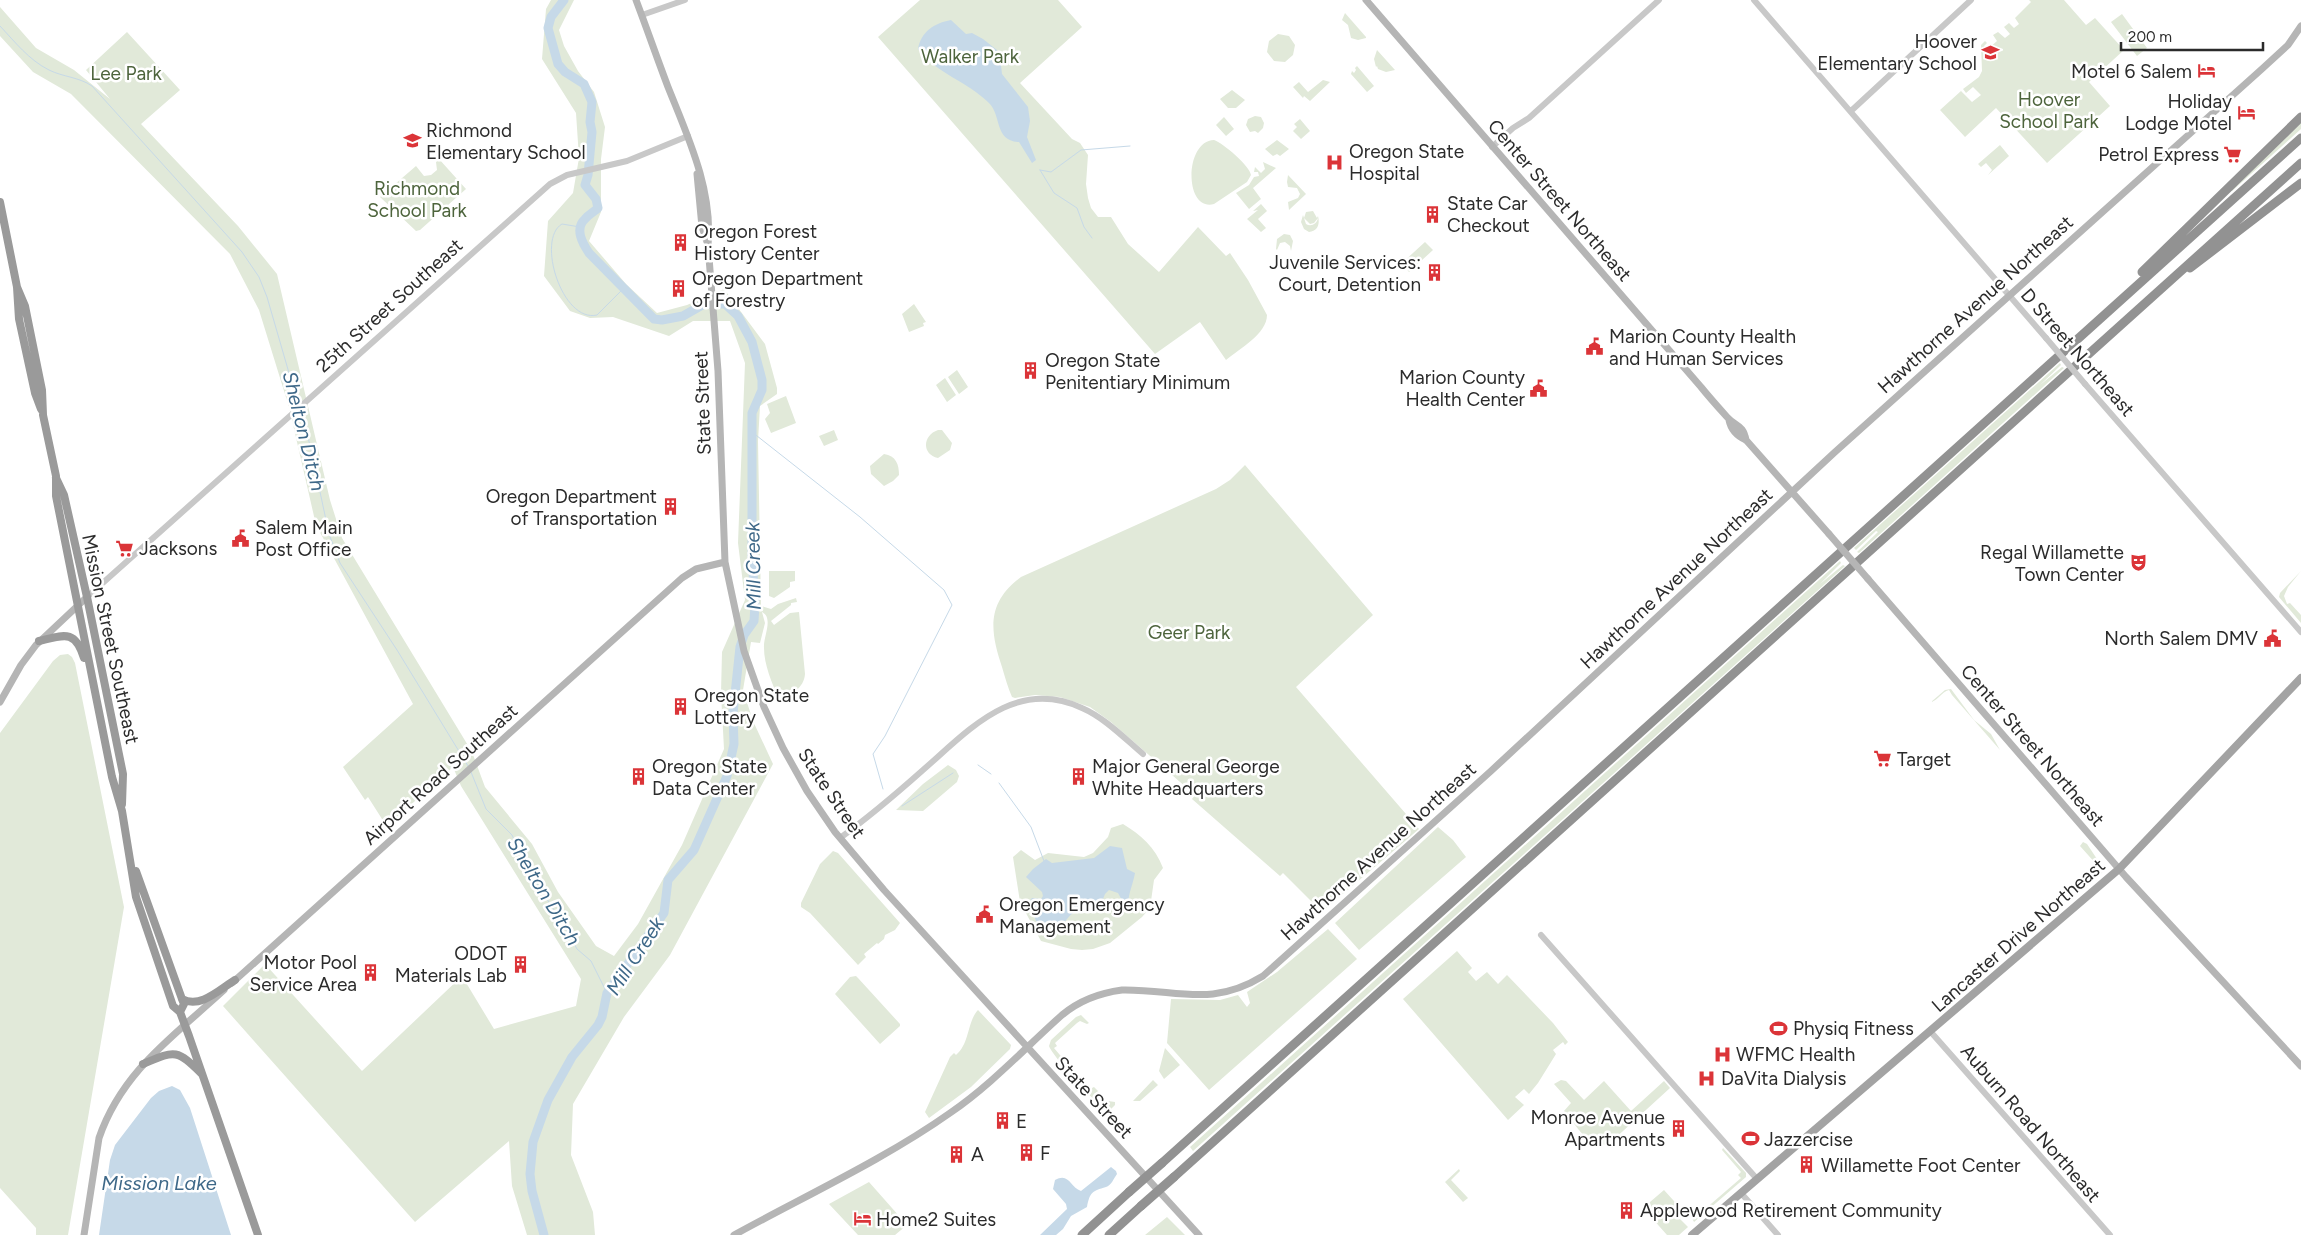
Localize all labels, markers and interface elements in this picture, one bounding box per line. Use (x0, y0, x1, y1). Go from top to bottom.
scale bar (2121, 20, 2264, 52)
text: 200 m (2128, 28, 2172, 46)
place label: Hoover Elementary School (1817, 30, 1978, 75)
school or university icon: Hoover Elementary School (1981, 42, 2001, 62)
park label: Walker Park (921, 45, 1020, 68)
place label: Motel 6 Salem (2071, 60, 2192, 83)
hotel icon: Motel 6 Salem (2196, 61, 2216, 81)
park label: Lee Park (90, 62, 163, 85)
park label: Hoover School Park (1999, 88, 2100, 133)
place label: Holiday Lodge Motel (2125, 90, 2232, 135)
hotel icon: Holiday Lodge Motel (2236, 102, 2256, 122)
street label: Center Street Northeast (1483, 115, 1636, 286)
place label: Richmond Elementary School (426, 119, 586, 164)
school or university icon: Richmond Elementary School (402, 131, 422, 151)
place label: Oregon State Hospital (1349, 140, 1464, 185)
place label: Petrol Express (2098, 143, 2219, 166)
supermarket icon: Petrol Express (2223, 144, 2243, 164)
hospital icon: Oregon State Hospital (1325, 152, 1345, 172)
park label: Richmond School Park (367, 177, 468, 222)
place label: State Car Checkout (1447, 192, 1530, 237)
building icon: State Car Checkout (1423, 204, 1443, 224)
street label: Hawthorne Avenue Northeast (1873, 211, 2078, 398)
place label: Oregon Forest History Center (694, 220, 820, 265)
building icon: Oregon Forest History Center (670, 232, 690, 252)
street label: 25th Street Southeast (311, 234, 467, 377)
place label: Juvenile Services: Court, Detention (1269, 251, 1421, 296)
building icon: Juvenile Services: Court, Detention (1425, 263, 1445, 283)
place label: Oregon Department of Forestry (692, 267, 863, 312)
building icon: Oregon Department of Forestry (668, 279, 688, 299)
street label: D Street Northeast (2016, 284, 2139, 421)
place label: Marion County Health and Human Services (1609, 325, 1796, 370)
public building icon: Marion County Health and Human Services (1585, 337, 1605, 357)
place label: Oregon State Penitentiary Minimum (1045, 349, 1230, 394)
street label: State Street (689, 351, 716, 455)
building icon: Oregon State Penitentiary Minimum (1021, 361, 1041, 381)
place label: Marion County Health Center (1399, 366, 1526, 411)
water label: Shelton Ditch (278, 369, 330, 493)
public building icon: Marion County Health Center (1529, 378, 1549, 398)
street label: Hawthorne Avenue Northeast (1575, 483, 1777, 674)
place label: Oregon Department of Transportation (486, 485, 657, 530)
building icon: Oregon Department of Transportation (661, 497, 681, 517)
place label: Salem Main Post Office (255, 516, 353, 561)
water label: Mill Creek (740, 520, 766, 610)
public building icon: Salem Main Post Office (231, 528, 251, 548)
street label: Mission Street Southeast (77, 532, 144, 746)
place label: Jacksons (139, 537, 217, 560)
supermarket icon: Jacksons (115, 538, 135, 558)
place label: Regal Willamette Town Center (1980, 541, 2125, 586)
theatre icon: Regal Willamette Town Center (2128, 553, 2148, 573)
park label: Geer Park (1148, 621, 1231, 644)
place label: North Salem DMV (2104, 627, 2258, 650)
public building icon: North Salem DMV (2262, 628, 2282, 648)
street label: Center Street Northeast (1956, 660, 2109, 831)
place label: Oregon State Lottery (694, 684, 809, 729)
building icon: Oregon State Lottery (670, 696, 690, 716)
street label: Airport Road Southeast (358, 699, 522, 850)
street label: State Street (793, 744, 870, 843)
place label: Target (1897, 748, 1951, 771)
supermarket icon: Target (1873, 749, 1893, 769)
place label: Oregon State Data Center (652, 755, 767, 800)
place label: Major General George White Headquarters (1092, 755, 1280, 800)
street label: Hawthorne Avenue Northeast (1276, 758, 1481, 945)
building icon: Oregon State Data Center (628, 767, 648, 787)
building icon: Major General George White Headquarters (1068, 767, 1088, 787)
water label: Shelton Ditch (502, 832, 586, 950)
street label: Lancaster Drive Northeast (1927, 854, 2110, 1017)
place label: Oregon Emergency Management (999, 893, 1164, 938)
public building icon: Oregon Emergency Management (975, 905, 995, 925)
water label: Mill Creek (601, 911, 670, 1000)
place label: ODOT Materials Lab (395, 942, 508, 987)
place label: Motor Pool Service Area (250, 951, 357, 996)
building icon: ODOT Materials Lab (511, 954, 531, 974)
building icon: Motor Pool Service Area (361, 963, 381, 983)
place label: Physiq Fitness (1793, 1017, 1914, 1040)
sports icon: Physiq Fitness (1769, 1018, 1789, 1038)
street label: Auburn Road Northeast (1956, 1040, 2105, 1207)
place label: WFMC Health (1736, 1043, 1855, 1066)
hospital icon: WFMC Health (1712, 1044, 1732, 1064)
street label: State Street (1050, 1052, 1137, 1143)
place label: DaVita Dialysis (1721, 1067, 1846, 1090)
hospital icon: DaVita Dialysis (1697, 1068, 1717, 1088)
place label: Monroe Avenue Apartments (1531, 1106, 1665, 1151)
place label: E (1016, 1110, 1027, 1133)
building icon: E (992, 1111, 1012, 1131)
building icon: Monroe Avenue Apartments (1669, 1118, 1689, 1138)
place label: Jazzercise (1764, 1128, 1853, 1151)
sports icon: Jazzercise (1740, 1129, 1760, 1149)
place label: F (1040, 1142, 1050, 1165)
place label: A (971, 1143, 984, 1166)
building icon: F (1016, 1143, 1036, 1163)
building icon: A (947, 1144, 967, 1164)
place label: Willamette Foot Center (1821, 1154, 2021, 1177)
building icon: Willamette Foot Center (1797, 1155, 1817, 1175)
water label: Mission Lake (101, 1171, 217, 1195)
place label: Applewood Retirement Community (1640, 1199, 1942, 1222)
building icon: Applewood Retirement Community (1616, 1200, 1636, 1220)
place label: Home2 Suites (876, 1208, 996, 1231)
hotel icon: Home2 Suites (852, 1209, 872, 1229)

